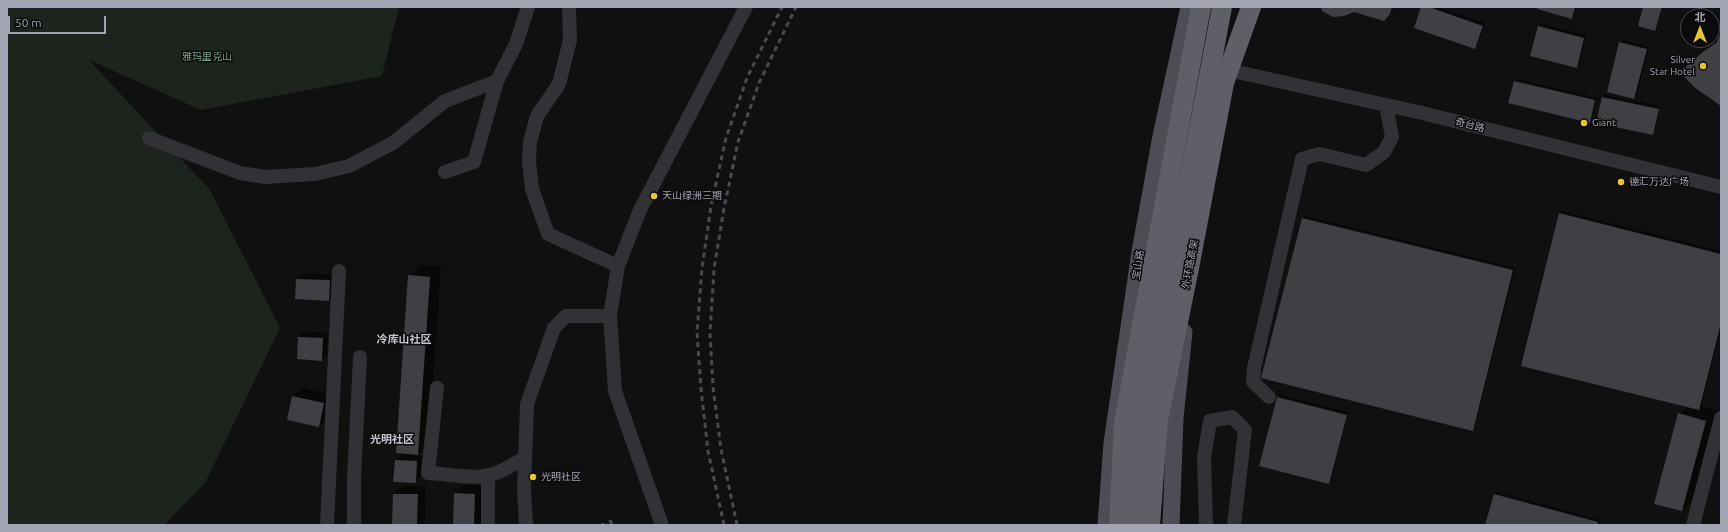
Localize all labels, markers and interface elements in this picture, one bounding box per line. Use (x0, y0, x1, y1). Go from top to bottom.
scale bar (10, 8, 108, 34)
north arrow (1680, 8, 1720, 48)
text: 北 (1695, 11, 1706, 23)
text: 50 m (15, 16, 42, 29)
park label: 雅玛里克山 (182, 51, 232, 63)
place label: Silver Star Hotel (1650, 54, 1695, 78)
marker: Silver Star Hotel (1698, 61, 1708, 71)
street label: 奇台路 (1454, 116, 1486, 134)
place label: Giant (1592, 117, 1616, 129)
marker: Giant (1579, 118, 1589, 128)
place label: 德汇万达广场 (1629, 176, 1689, 188)
marker: 德汇万达广场 (1616, 177, 1626, 187)
place label: 天山绿洲三期 (662, 190, 722, 202)
marker: 天山绿洲三期 (649, 191, 659, 201)
street label: 外环路高架 (1179, 238, 1201, 290)
street label: 宝山路 (1130, 249, 1146, 281)
district label: 冷库山社区 (377, 332, 431, 346)
district label: 光明社区 (370, 432, 414, 446)
place label: 光明社区 (541, 471, 581, 483)
marker: 光明社区 (528, 472, 538, 482)

